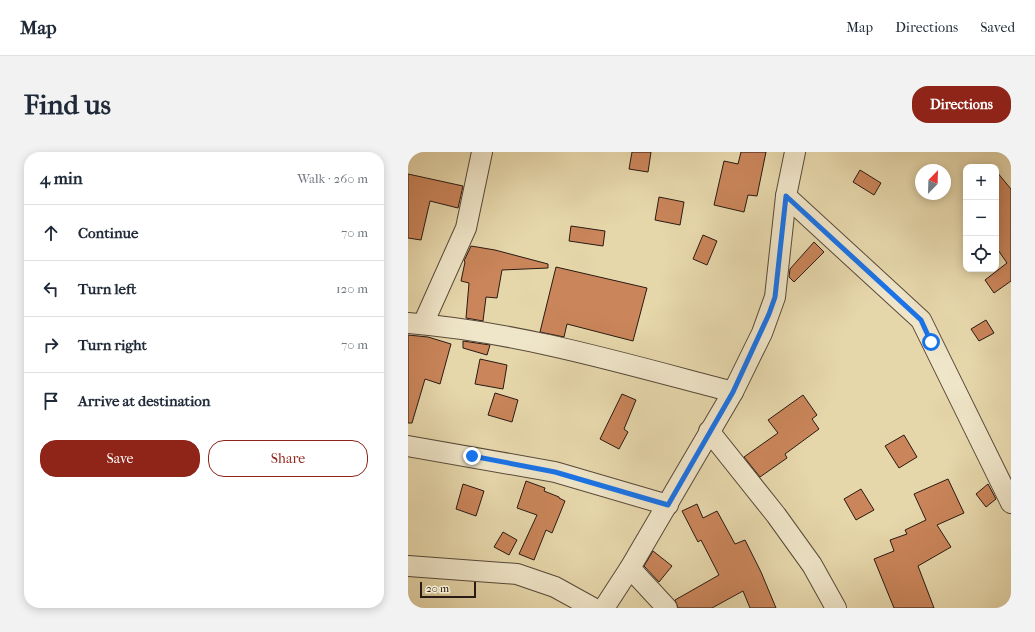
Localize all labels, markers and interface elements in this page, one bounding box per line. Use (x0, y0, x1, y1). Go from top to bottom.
text: Map (20, 17, 56, 39)
text: Map (846, 19, 873, 36)
text: Directions (895, 19, 958, 36)
text: Saved (980, 19, 1015, 36)
button: Directions (912, 86, 1011, 123)
text: Find us (24, 88, 111, 121)
north arrow (915, 164, 951, 200)
map controls (963, 164, 999, 272)
button: + (963, 164, 999, 200)
text: 4 min (40, 168, 83, 188)
text: Walk · 260 m (297, 171, 368, 186)
button: − (963, 200, 999, 236)
icon: ahead (40, 222, 62, 244)
text: Continue (78, 224, 138, 242)
text: 70 m (341, 225, 368, 240)
button: locate (963, 236, 999, 272)
icon: left (40, 278, 62, 300)
text: Turn left (78, 280, 136, 298)
text: 120 m (336, 281, 368, 296)
route start (922, 333, 940, 351)
icon: right (40, 334, 62, 356)
text: Turn right (78, 336, 147, 354)
text: 70 m (341, 337, 368, 352)
icon: arrive (40, 390, 62, 412)
text: Arrive at destination (78, 392, 210, 410)
button: Save (40, 440, 200, 477)
button: Share (208, 440, 368, 477)
route end (463, 447, 481, 465)
scale bar (420, 580, 476, 599)
text: 20 m (426, 582, 449, 595)

